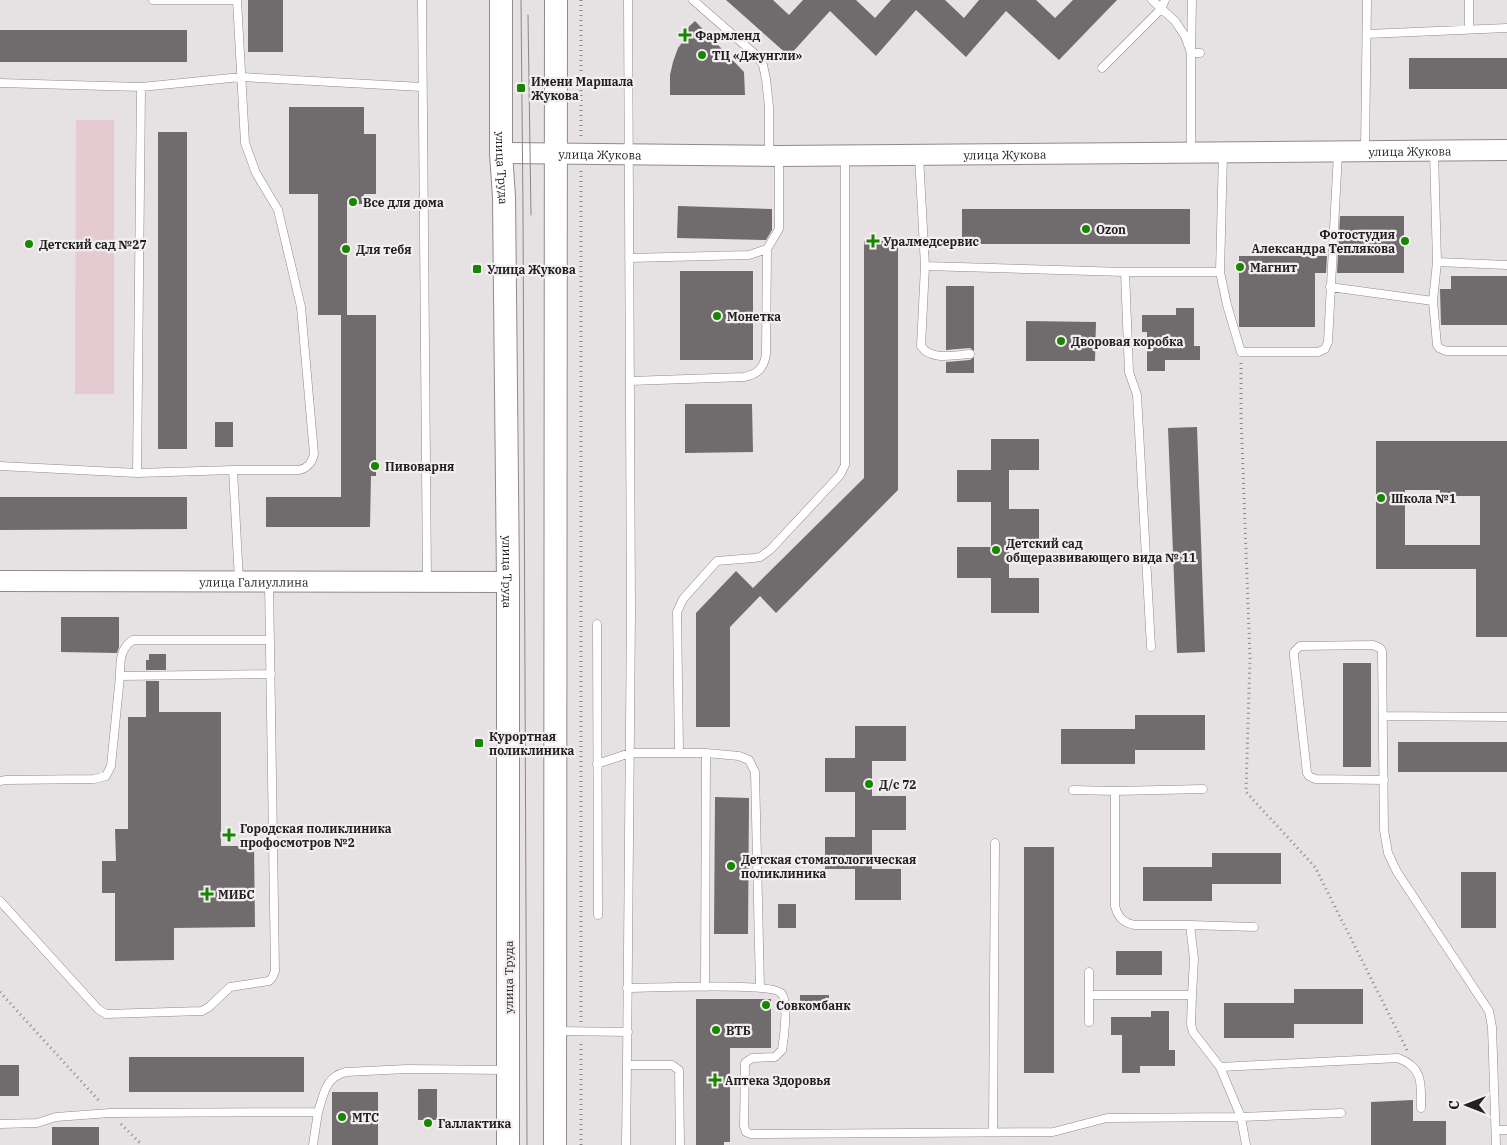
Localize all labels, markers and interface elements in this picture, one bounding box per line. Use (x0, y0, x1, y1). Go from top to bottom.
place label: Фармленд (695, 28, 760, 43)
marker: Фармленд (679, 29, 691, 41)
place label: ТЦ «Джунгли» (712, 48, 803, 63)
marker: ТЦ «Джунгли» (696, 49, 708, 61)
place label: Имени Маршала Жукова (531, 74, 634, 103)
marker: Имени Маршала Жукова (515, 82, 527, 94)
street label: улица Труда (493, 131, 512, 205)
street label: улица Жукова (1368, 143, 1452, 159)
street label: улица Жукова (558, 146, 642, 162)
street label: улица Жукова (963, 146, 1047, 162)
place label: Все для дома (363, 195, 444, 210)
marker: Все для дома (347, 196, 359, 208)
place label: Ozon (1096, 222, 1126, 237)
marker: Ozon (1080, 223, 1092, 235)
place label: Фотостудия Александра Теплякова (1251, 227, 1395, 256)
place label: Уралмедсервис (883, 234, 980, 249)
marker: Уралмедсервис (867, 235, 879, 247)
marker: Фотостудия Александра Теплякова (1399, 235, 1411, 247)
place label: Детский сад №27 (39, 237, 147, 252)
marker: Детский сад №27 (23, 238, 35, 250)
place label: Для тебя (356, 242, 412, 257)
marker: Для тебя (340, 243, 352, 255)
place label: Магнит (1250, 260, 1297, 275)
marker: Магнит (1234, 261, 1246, 273)
place label: Улица Жукова (487, 262, 576, 277)
marker: Улица Жукова (471, 263, 483, 275)
place label: Монетка (727, 309, 781, 324)
marker: Монетка (711, 310, 723, 322)
place label: Дворовая коробка (1071, 334, 1183, 349)
marker: Дворовая коробка (1055, 335, 1067, 347)
place label: Пивоварня (385, 459, 454, 474)
marker: Пивоварня (369, 460, 381, 472)
place label: Школа №1 (1391, 491, 1456, 506)
marker: Школа №1 (1375, 492, 1387, 504)
street label: улица Труда (500, 535, 516, 609)
place label: Детский сад общеразвивающего вида № 11 (1006, 536, 1196, 565)
marker: Детский сад общеразвивающего вида № 11 (990, 544, 1002, 556)
street label: улица Галиуллина (199, 574, 309, 589)
place label: Курортная поликлиника (489, 729, 575, 758)
marker: Курортная поликлиника (473, 737, 485, 749)
place label: Д/с 72 (879, 777, 917, 792)
marker: Д/с 72 (863, 778, 875, 790)
place label: Городская поликлиника профосмотров №2 (240, 821, 392, 850)
marker: Городская поликлиника профосмотров №2 (222, 828, 236, 842)
place label: Детская стоматологическая поликлиника (741, 852, 916, 881)
marker: Детская стоматологическая поликлиника (725, 860, 737, 872)
marker: МИБС (200, 887, 214, 901)
place label: МИБС (218, 887, 254, 902)
street label: улица Труда (501, 940, 516, 1014)
place label: Совкомбанк (776, 998, 851, 1013)
marker: Совкомбанк (760, 999, 772, 1011)
place label: ВТБ (726, 1023, 751, 1038)
marker: ВТБ (710, 1024, 722, 1036)
place label: Аптека Здоровья (725, 1073, 831, 1088)
marker: Аптека Здоровья (709, 1074, 721, 1086)
north arrow (1442, 1080, 1492, 1130)
text: С (1445, 1100, 1463, 1110)
place label: МТС (352, 1110, 379, 1125)
marker: МТС (336, 1111, 348, 1123)
place label: Галлактика (438, 1116, 511, 1131)
marker: Галлактика (422, 1117, 434, 1129)

